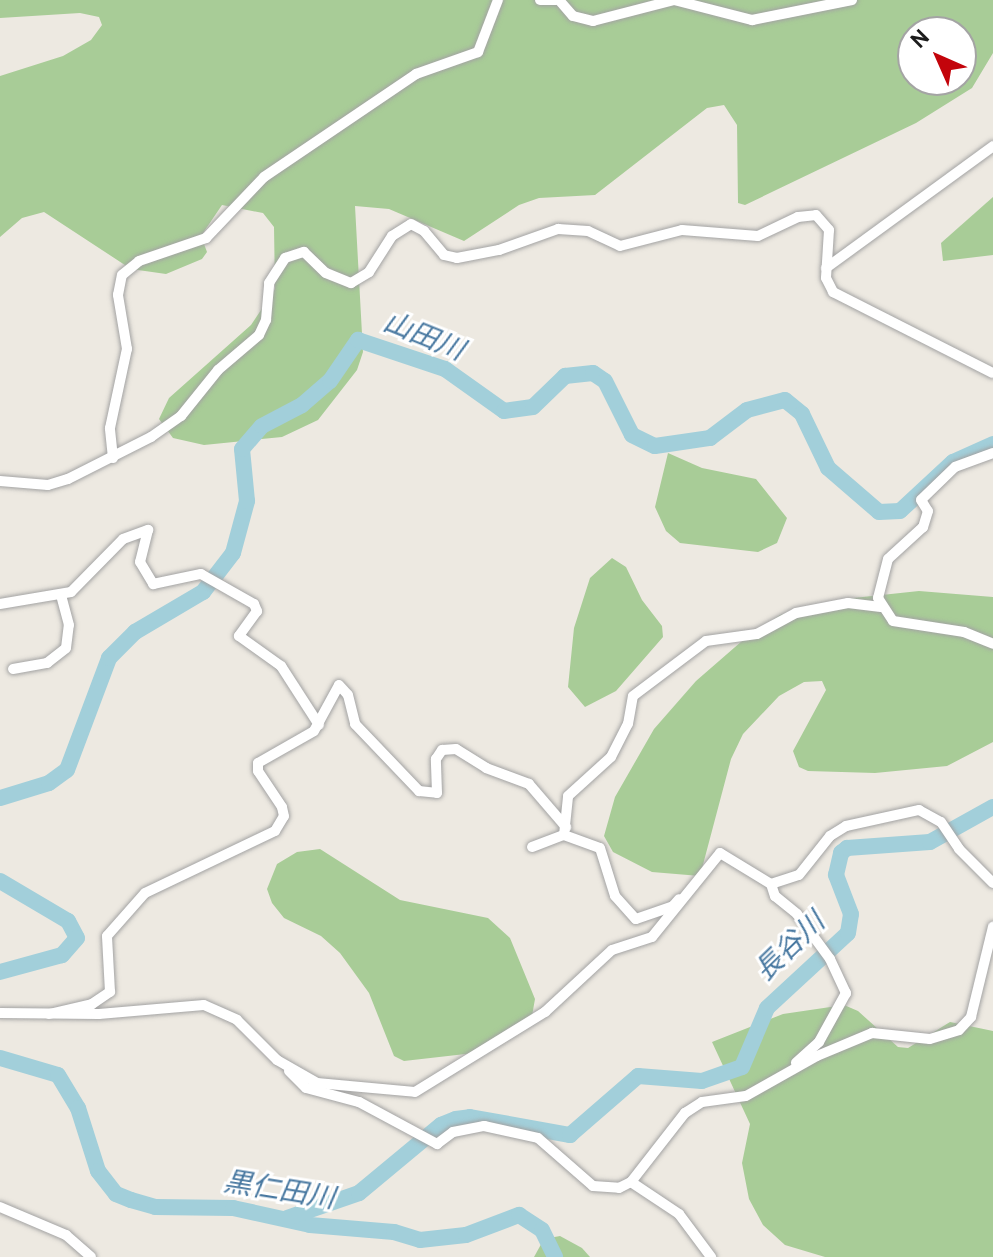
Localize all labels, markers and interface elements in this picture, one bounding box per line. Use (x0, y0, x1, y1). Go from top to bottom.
north arrow (897, 16, 977, 96)
text: N (906, 25, 936, 55)
water label: 山田川 (378, 307, 468, 369)
water label: 長谷川 (749, 907, 833, 989)
water label: 黒仁田川 (221, 1167, 337, 1217)

